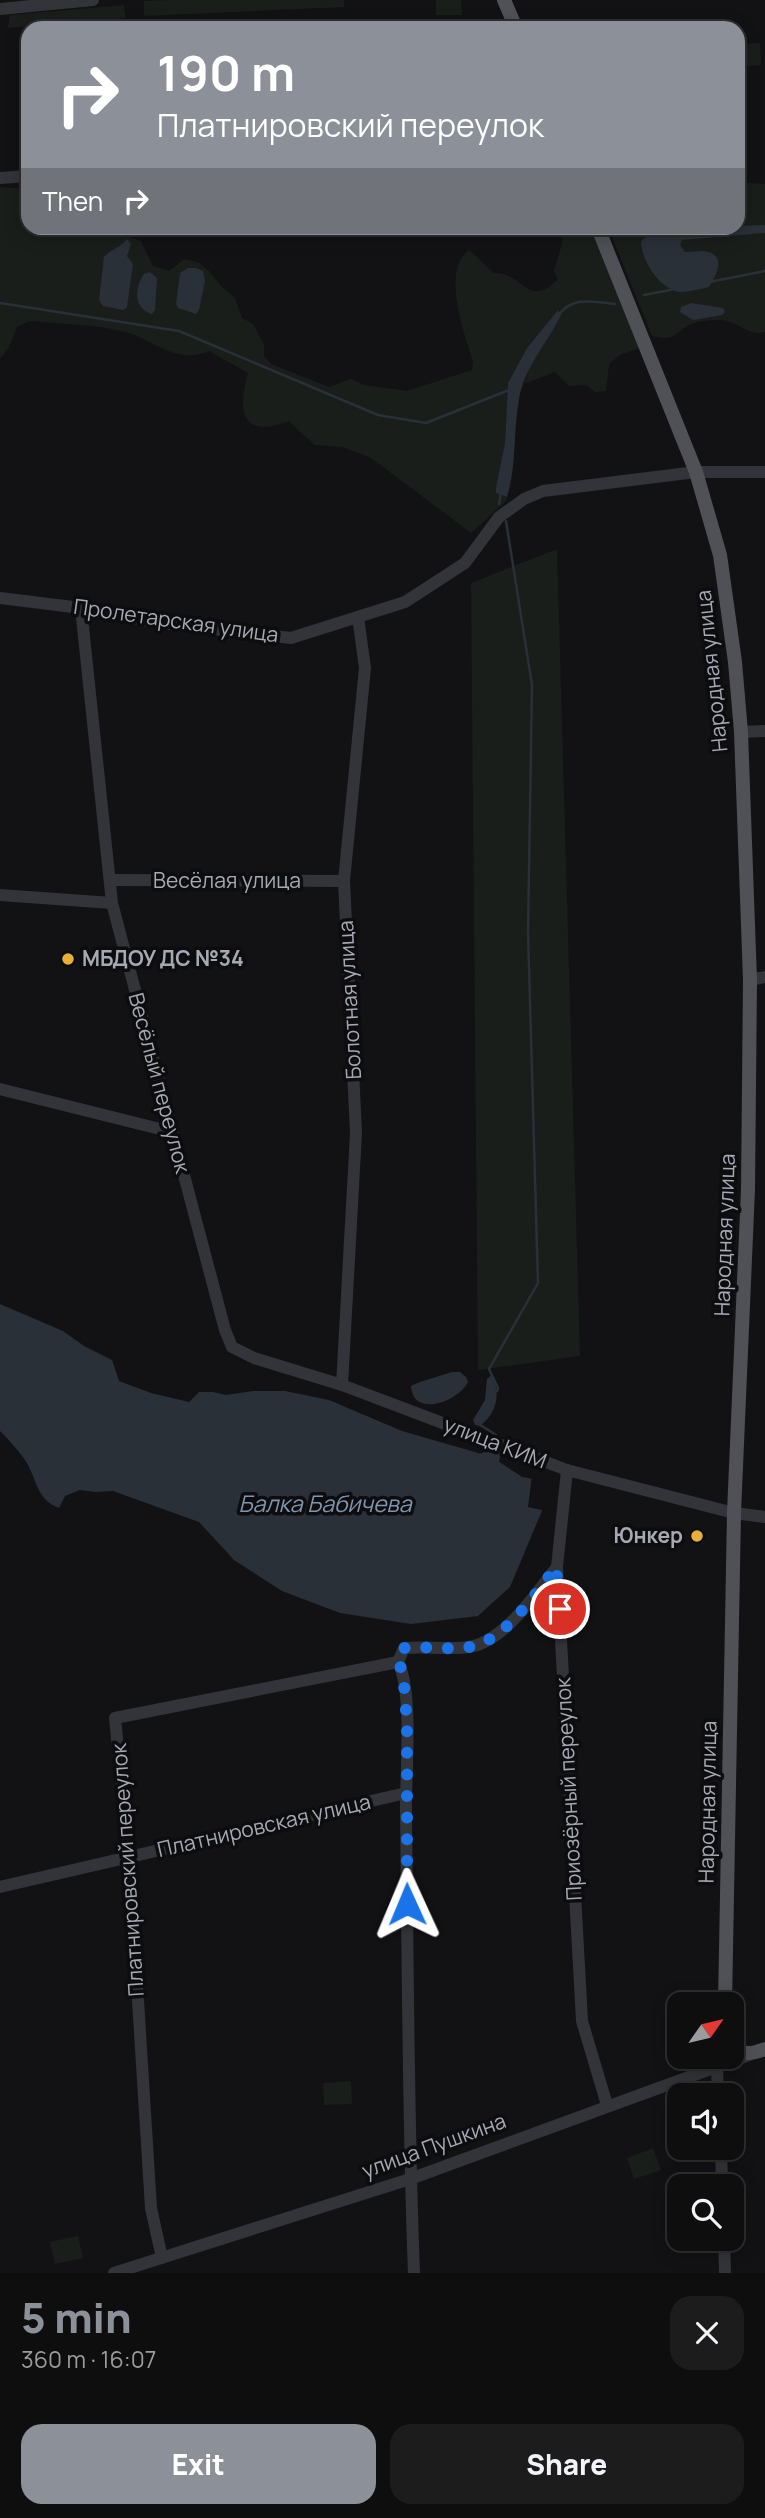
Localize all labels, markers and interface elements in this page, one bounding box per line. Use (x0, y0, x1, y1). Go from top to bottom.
text: 190 m (157, 39, 295, 106)
icon: right (42, 49, 133, 140)
text: Платнировский переулок (157, 103, 544, 147)
icon: right (117, 182, 155, 220)
text: Then (42, 183, 103, 219)
street label: Народная улица (689, 589, 733, 753)
street label: Пролетарская улица (72, 592, 280, 648)
street label: Весёлая улица (153, 866, 301, 894)
street label: Болотная улица (331, 920, 367, 1080)
place label: МБДОУ ДС №34 (82, 944, 244, 972)
marker: МБДОУ ДС №34 (60, 951, 76, 967)
street label: Весёлый переулок (122, 989, 198, 1177)
street label: Народная улица (707, 1153, 741, 1317)
street label: улица КИМ (440, 1410, 551, 1474)
water label: Балка Бабичева (239, 1487, 413, 1519)
place label: Юнкер (614, 1521, 683, 1549)
marker: Юнкер (689, 1528, 705, 1544)
pin (530, 1579, 590, 1639)
icon: arrive (541, 1590, 579, 1628)
street label: Приозёрный переулок (548, 1676, 588, 1901)
street label: Народная улица (692, 1720, 722, 1884)
street label: Платнировский переулок (104, 1742, 150, 1998)
street label: Платнировская улица (154, 1787, 373, 1863)
position arrow (370, 1867, 444, 1941)
north arrow (667, 1992, 744, 2068)
map controls (667, 1992, 744, 2251)
button: sound (667, 2083, 744, 2160)
street label: улица Пушкина (358, 2106, 510, 2184)
button: search (667, 2174, 744, 2251)
text: 5 min (21, 2288, 132, 2346)
button: close (670, 2296, 744, 2370)
text: 360 m · 16:07 (21, 2343, 156, 2375)
button: Exit (21, 2424, 376, 2504)
button: Share (390, 2424, 744, 2504)

